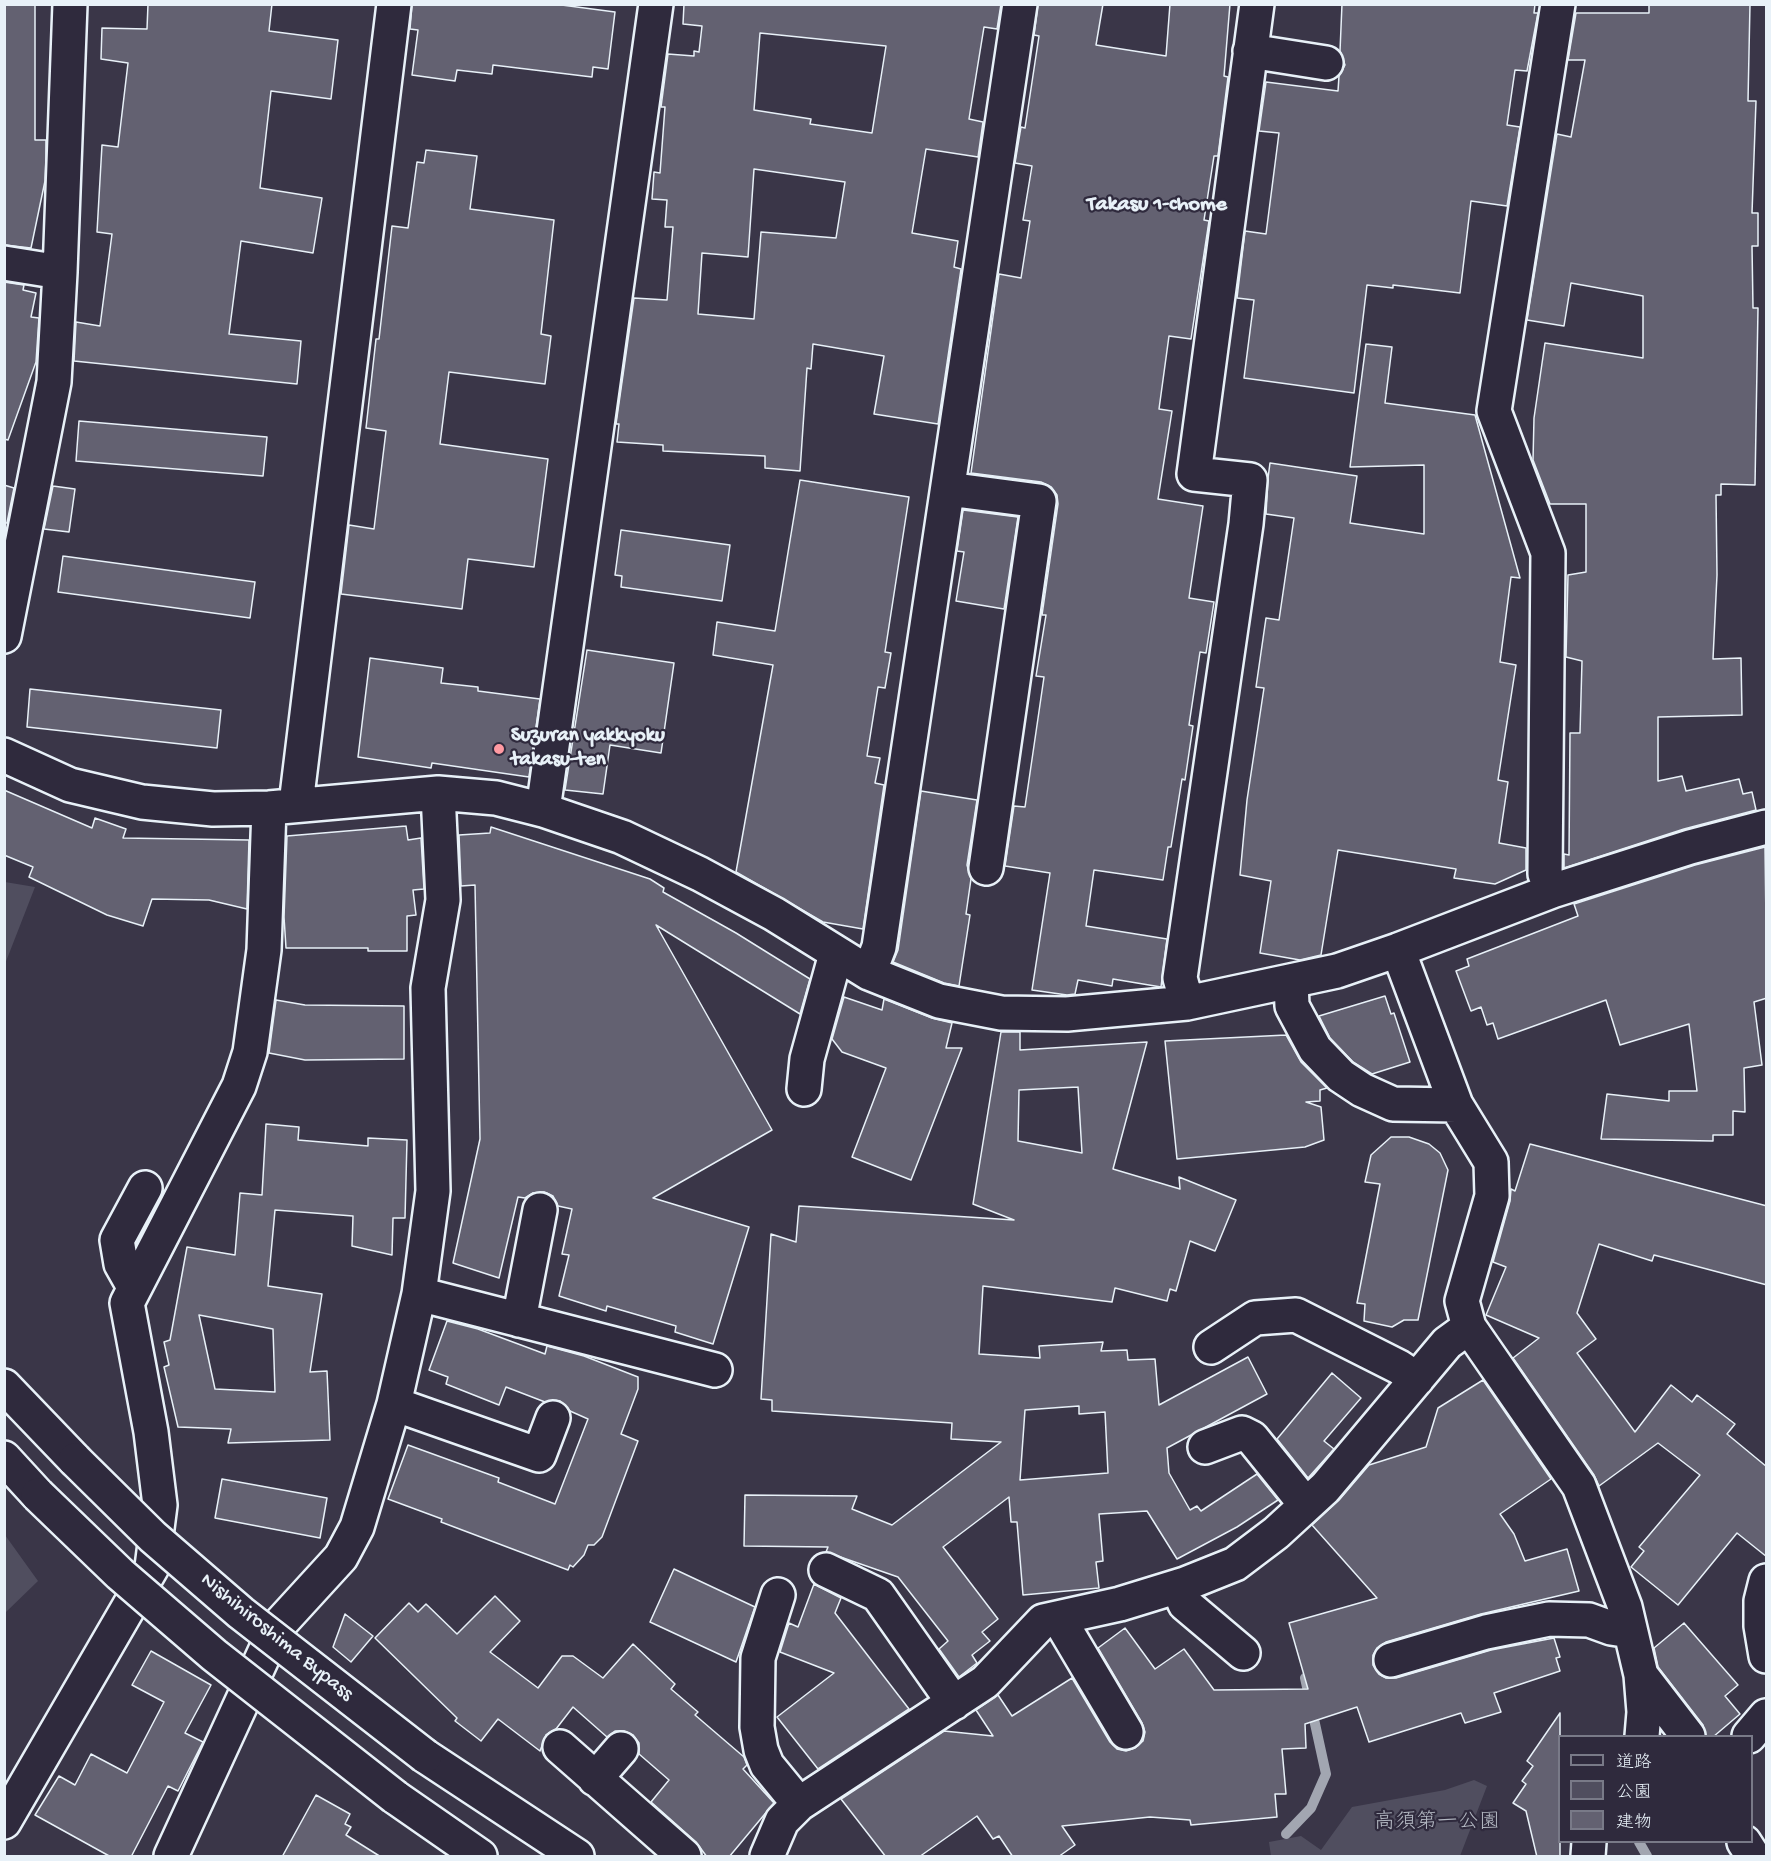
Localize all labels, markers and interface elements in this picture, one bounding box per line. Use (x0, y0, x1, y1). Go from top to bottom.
district label: Takasu 1-chome (1087, 193, 1227, 219)
place label: Suzuran yakkyoku takasu-ten (511, 724, 665, 774)
marker: Suzuran yakkyoku takasu-ten (492, 742, 506, 756)
street label: Nishihiroshima Bypass (194, 1569, 358, 1707)
legend (1558, 1735, 1753, 1843)
text: 道路 (1616, 1753, 1652, 1774)
text: 公園 (1616, 1783, 1652, 1804)
park label: 高須第一公園 (1374, 1811, 1500, 1837)
text: 建物 (1616, 1813, 1652, 1834)

